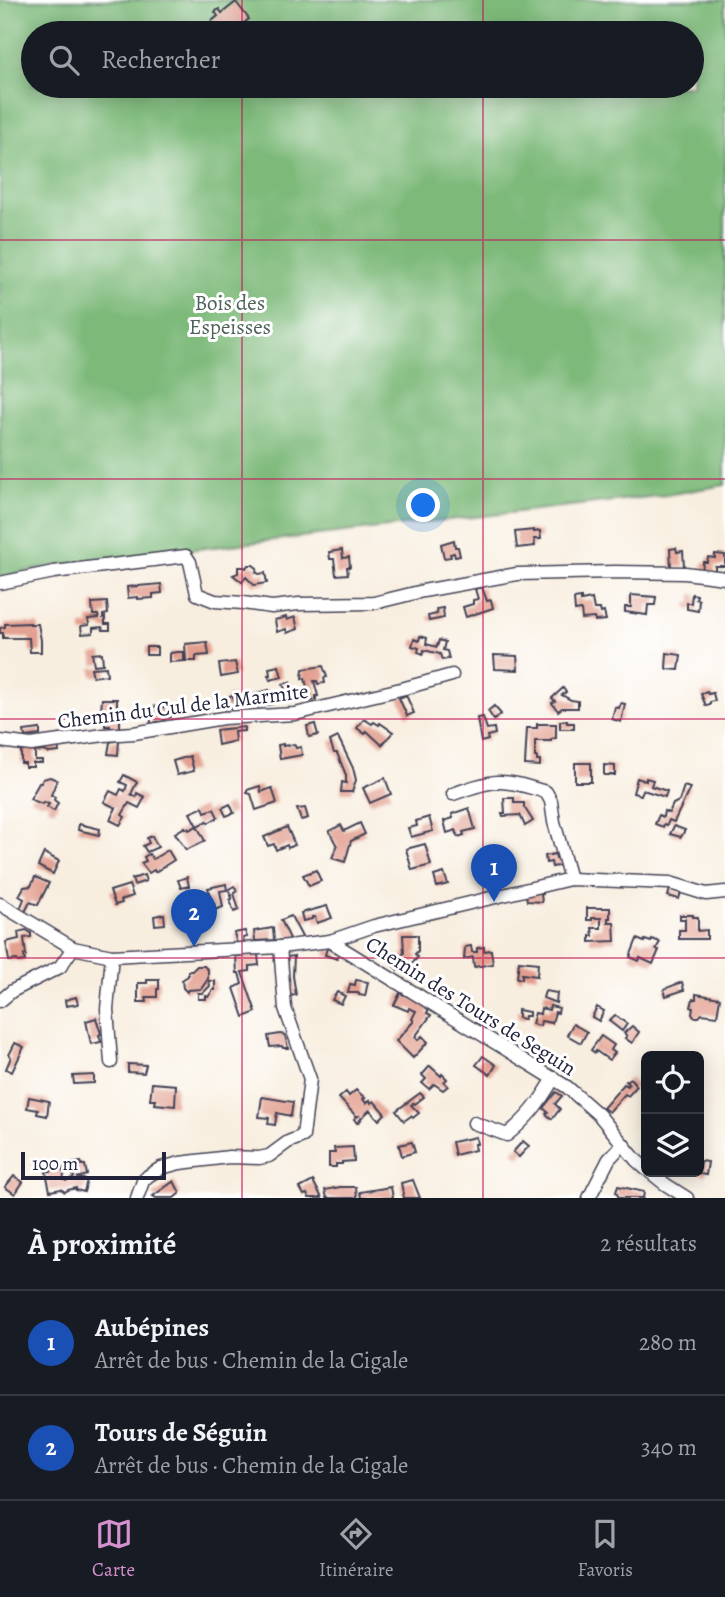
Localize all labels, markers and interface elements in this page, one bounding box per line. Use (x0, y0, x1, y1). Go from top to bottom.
search box (21, 21, 704, 98)
icon: search (45, 41, 83, 79)
text: Rechercher (101, 42, 221, 77)
park label: Bois des Espeisses (189, 289, 271, 341)
your location (406, 488, 440, 522)
street label: Chemin du Cul de la Marmite (56, 677, 310, 735)
pin: 1 (471, 844, 517, 902)
pin: 2 (171, 889, 217, 947)
street label: Chemin des Tours de Seguin (361, 930, 581, 1082)
map controls (641, 1051, 704, 1177)
button: locate (641, 1051, 704, 1114)
button: layers (641, 1114, 704, 1177)
scale bar (21, 1149, 166, 1181)
text: 100 m (32, 1151, 78, 1177)
text: À proximité (28, 1224, 176, 1264)
text: 2 résultats (600, 1228, 697, 1259)
text: Aubépines (95, 1310, 209, 1345)
text: 1 (47, 1327, 55, 1358)
text: 280 m (639, 1327, 697, 1358)
text: Arrêt de bus · Chemin de la Cigale (95, 1345, 408, 1376)
text: Tours de Séguin (95, 1415, 268, 1450)
text: 2 (45, 1432, 57, 1463)
text: 340 m (641, 1432, 697, 1463)
text: Arrêt de bus · Chemin de la Cigale (95, 1450, 408, 1481)
tab: Carte (92, 1515, 135, 1583)
tab: Itinéraire (319, 1515, 393, 1583)
tab: Favoris (578, 1515, 633, 1583)

